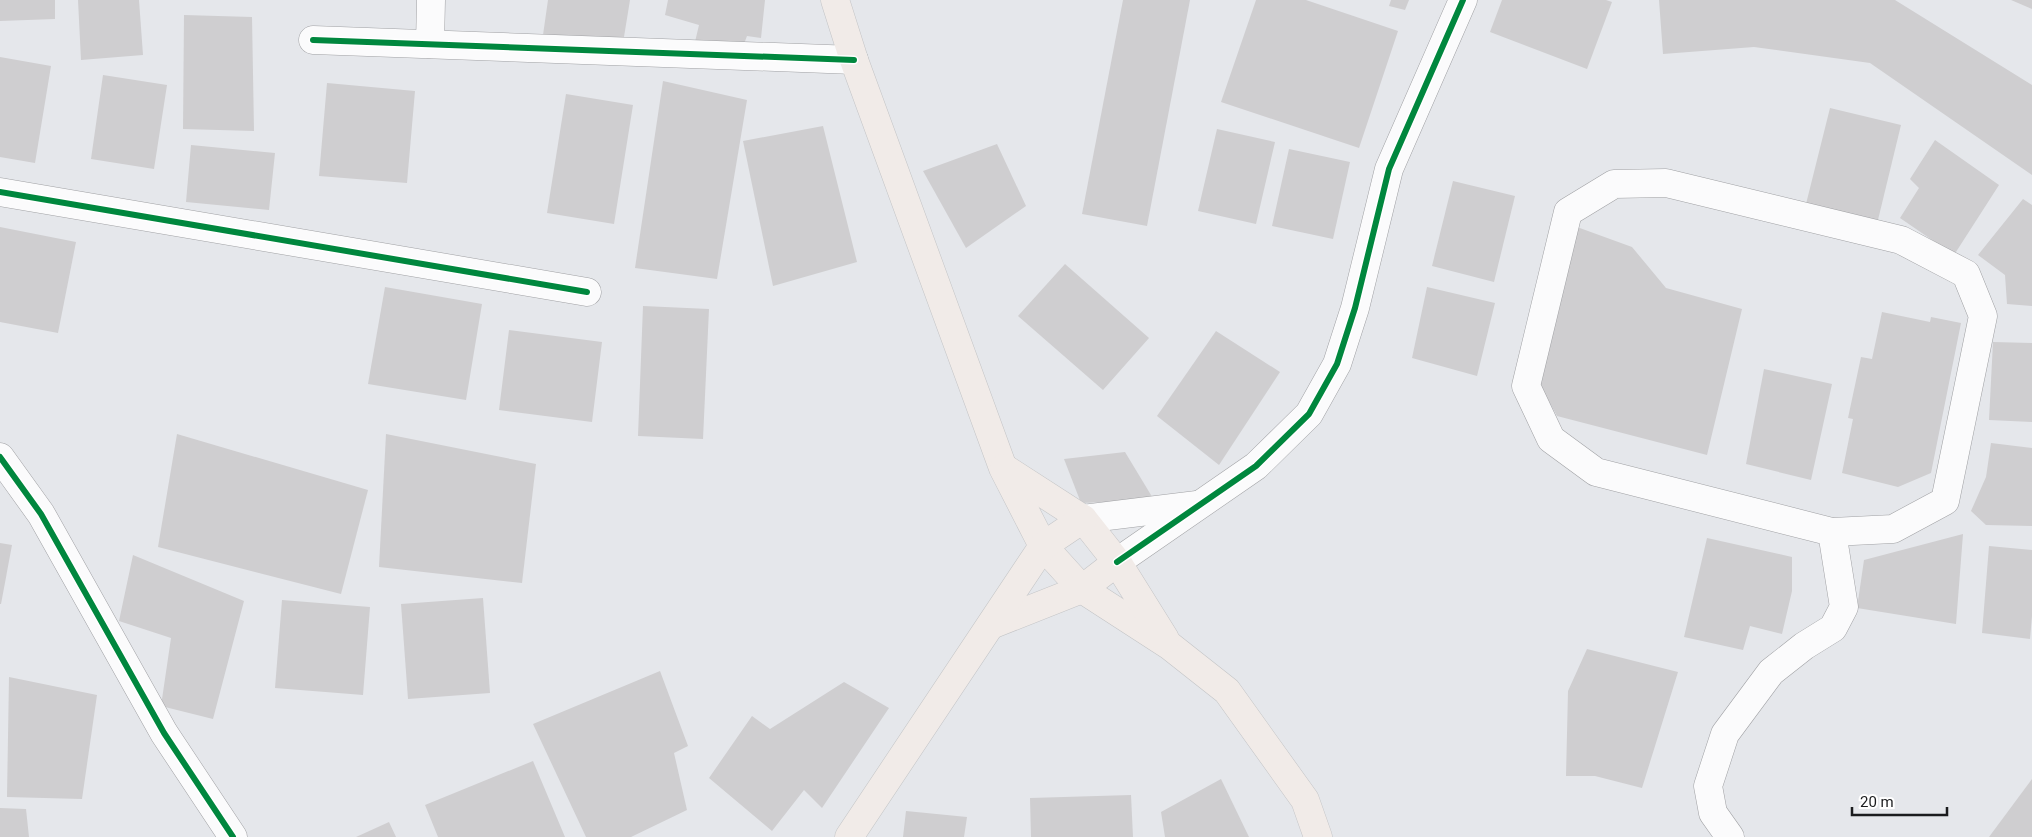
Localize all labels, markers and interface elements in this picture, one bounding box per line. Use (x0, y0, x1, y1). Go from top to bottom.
scale bar (1852, 784, 1947, 816)
text: 20 m (1860, 793, 1894, 811)

